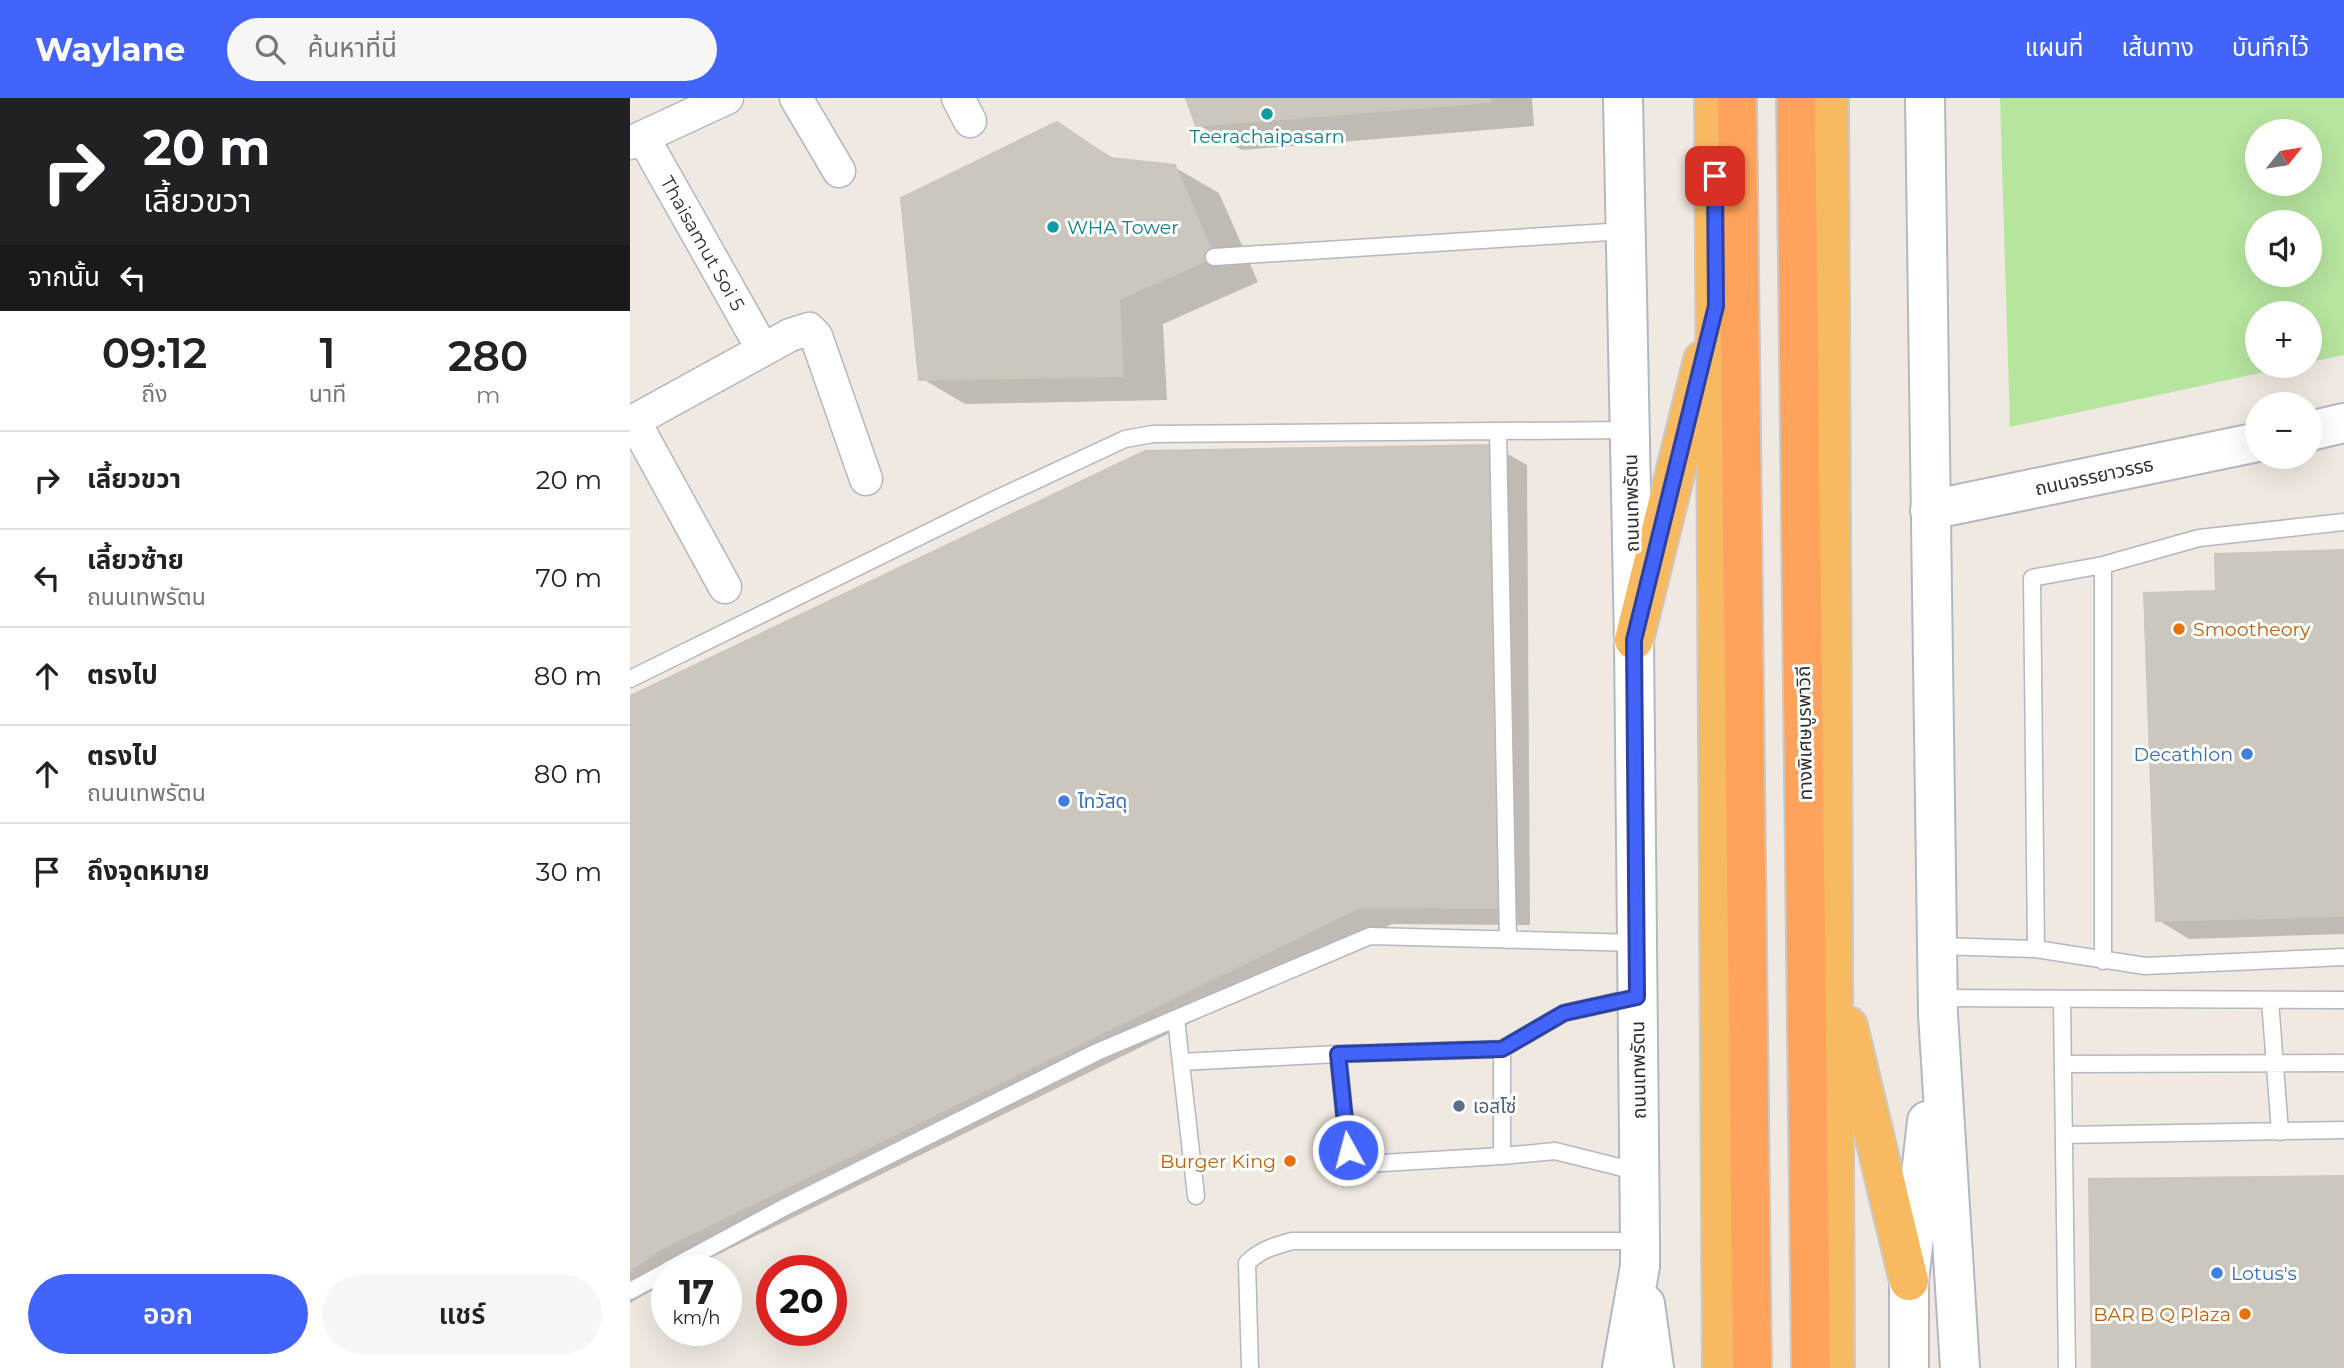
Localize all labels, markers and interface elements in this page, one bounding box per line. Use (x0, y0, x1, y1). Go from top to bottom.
search box (227, 18, 717, 81)
text: Waylane (35, 29, 185, 69)
icon: search (251, 30, 289, 68)
text: ค้นหาที่นี่ (307, 32, 397, 64)
text: แผนที่ (2025, 33, 2083, 62)
text: เส้นทาง (2121, 33, 2194, 62)
text: บันทึกไว้ (2232, 33, 2309, 62)
marker: Teerachaipasarn (1259, 106, 1275, 122)
text: 20 m (143, 118, 270, 177)
north arrow (2245, 119, 2322, 196)
map controls (2245, 119, 2322, 469)
place label: Teerachaipasarn (1189, 125, 1345, 148)
icon: right (28, 126, 119, 217)
pin (1685, 146, 1745, 206)
icon: arrive (1696, 157, 1734, 195)
street label: Thaisamut Soi 5 (655, 172, 750, 315)
text: เลี้ยวขวา (143, 181, 251, 220)
button: sound (2245, 210, 2322, 287)
place label: WHA Tower (1067, 216, 1179, 239)
marker: WHA Tower (1045, 219, 1061, 235)
icon: left (114, 259, 152, 297)
text: จากนั้น (28, 261, 100, 293)
button: + (2245, 301, 2322, 378)
text: 09:12 (102, 327, 207, 379)
text: 1 (320, 327, 336, 379)
text: 280 (448, 330, 528, 382)
text: ถึง (141, 380, 168, 408)
text: นาที (309, 380, 346, 408)
text: m (476, 381, 500, 409)
button: − (2245, 392, 2322, 469)
street label: ถนนจรรยาวรรธ (2033, 453, 2155, 500)
street label: ถนนเทพรัตน (1619, 454, 1644, 552)
icon: right (28, 461, 66, 499)
text: เลี้ยวขวา (87, 463, 181, 495)
text: 20 m (536, 464, 602, 496)
text: เลี้ยวซ้าย (87, 544, 184, 576)
icon: left (28, 559, 66, 597)
text: 70 m (536, 562, 602, 594)
text: ถนนเทพรัตน (87, 583, 206, 611)
place label: Smootheory (2193, 618, 2311, 641)
marker: Smootheory (2171, 621, 2187, 637)
icon: ahead (28, 657, 66, 695)
text: ตรงไป (87, 659, 158, 691)
text: 80 m (534, 660, 602, 692)
street label: ทางพิเศษบูรพาวิถี (1792, 665, 1818, 801)
text: ตรงไป (87, 740, 158, 772)
place label: Decathlon (2133, 743, 2233, 766)
marker: Decathlon (2239, 746, 2255, 762)
icon: ahead (28, 755, 66, 793)
text: 80 m (534, 758, 602, 790)
text: ถนนเทพรัตน (87, 779, 206, 807)
place label: ไทวัสดุ (1077, 790, 1127, 813)
marker: ไทวัสดุ (1056, 793, 1072, 809)
icon: arrive (28, 853, 66, 891)
text: ถึงจุดหมาย (87, 855, 210, 887)
text: 30 m (536, 856, 602, 888)
street label: ถนนเทพรัตน (1626, 1021, 1651, 1119)
place label: เอสโซ่ (1473, 1095, 1516, 1118)
marker: เอสโซ่ (1451, 1098, 1467, 1114)
position arrow (1311, 1113, 1385, 1187)
place label: Burger King (1160, 1150, 1276, 1173)
marker: Burger King (1282, 1153, 1298, 1169)
speed limit sign: 20 (756, 1255, 847, 1346)
place label: Lotus's (2231, 1262, 2297, 1285)
marker: Lotus's (2209, 1265, 2225, 1281)
text: 17 (679, 1270, 714, 1313)
button: ออก (28, 1274, 308, 1354)
button: แชร์ (322, 1274, 602, 1354)
place label: BAR B Q Plaza (2093, 1303, 2231, 1326)
marker: BAR B Q Plaza (2237, 1306, 2253, 1322)
text: km/h (672, 1307, 721, 1329)

